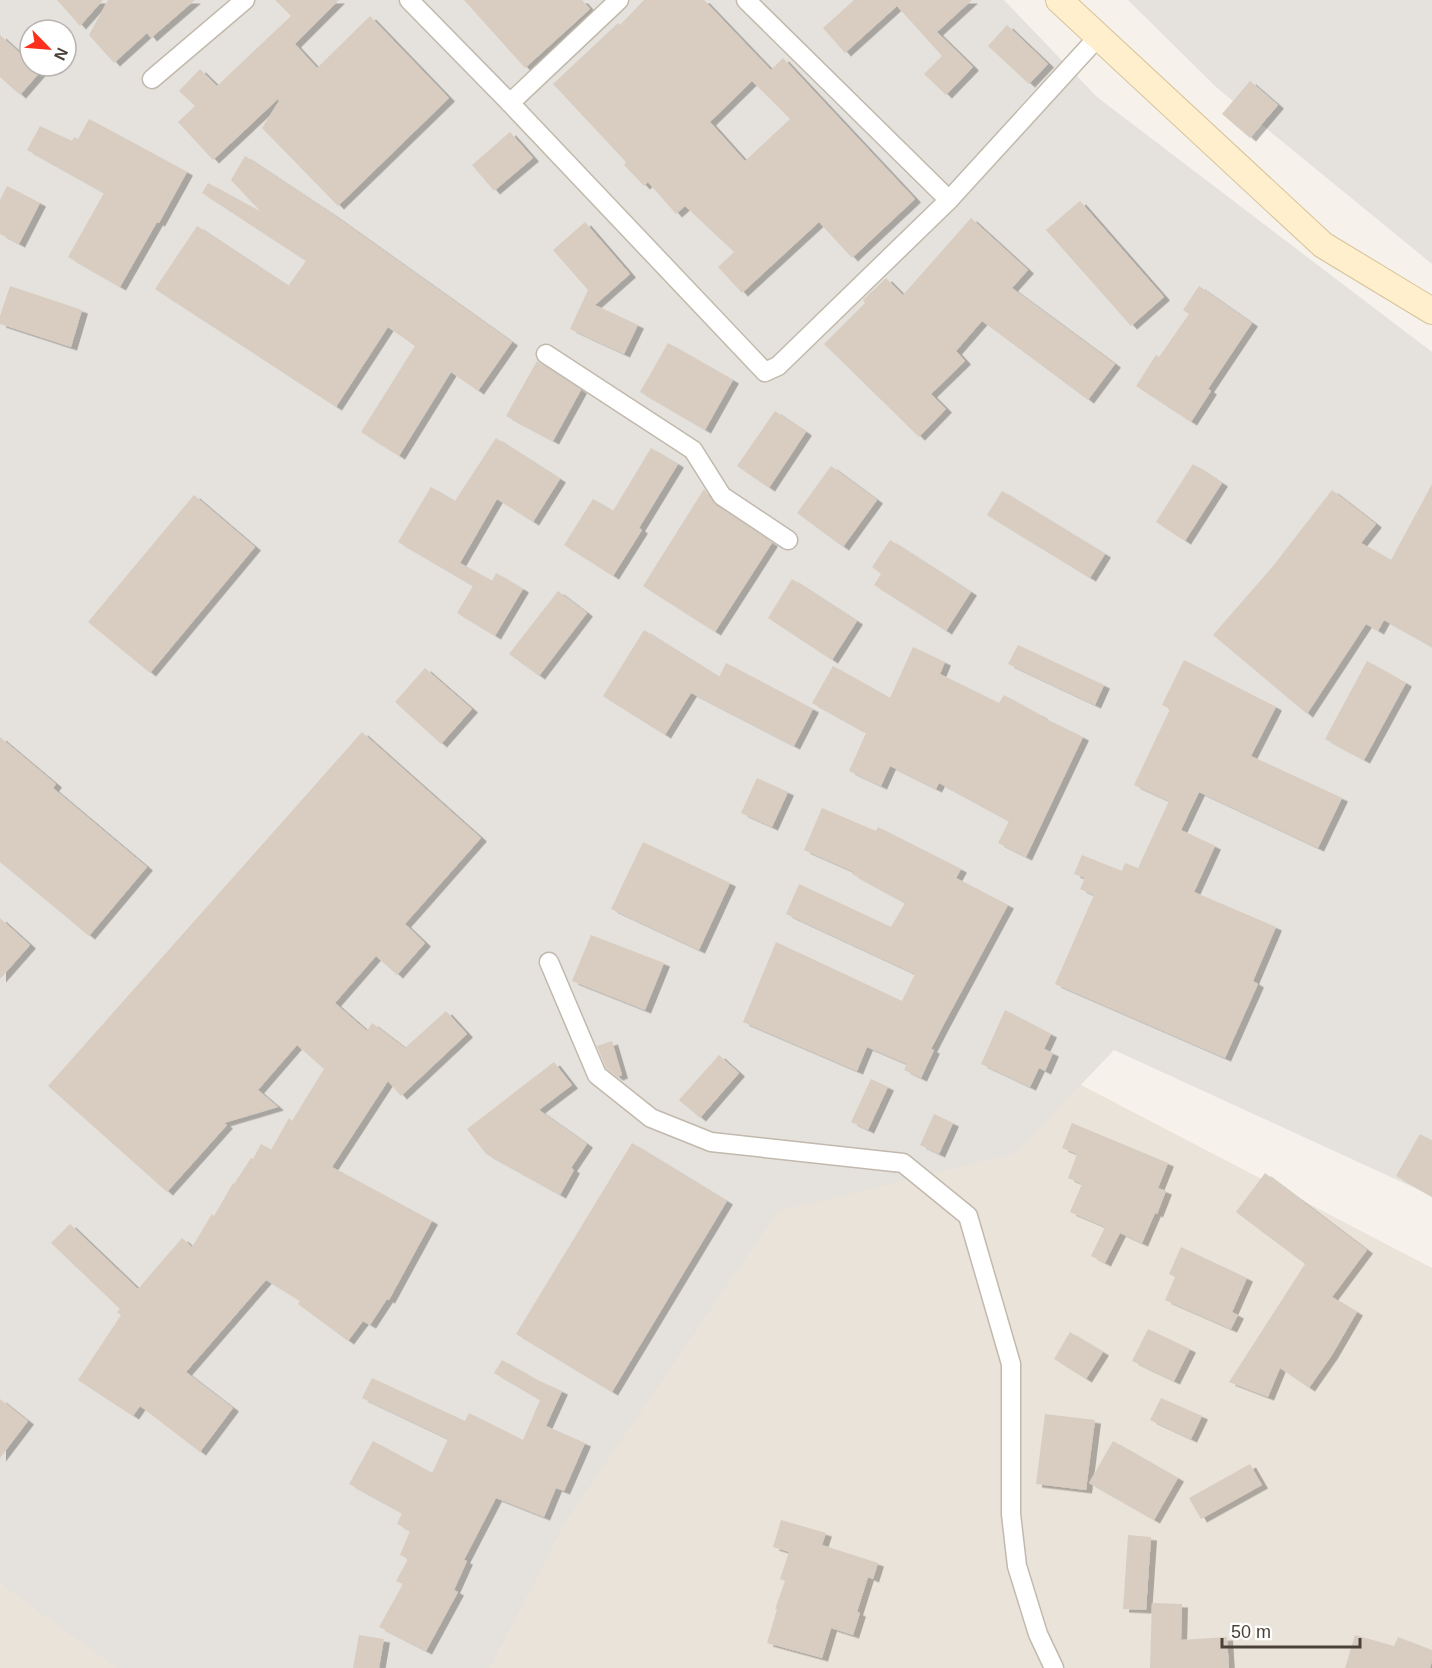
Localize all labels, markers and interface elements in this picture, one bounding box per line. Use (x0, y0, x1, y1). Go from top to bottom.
north arrow (18, 18, 78, 78)
text: N (51, 45, 71, 63)
scale bar (1222, 1611, 1360, 1649)
text: 50 m (1231, 1622, 1271, 1642)

